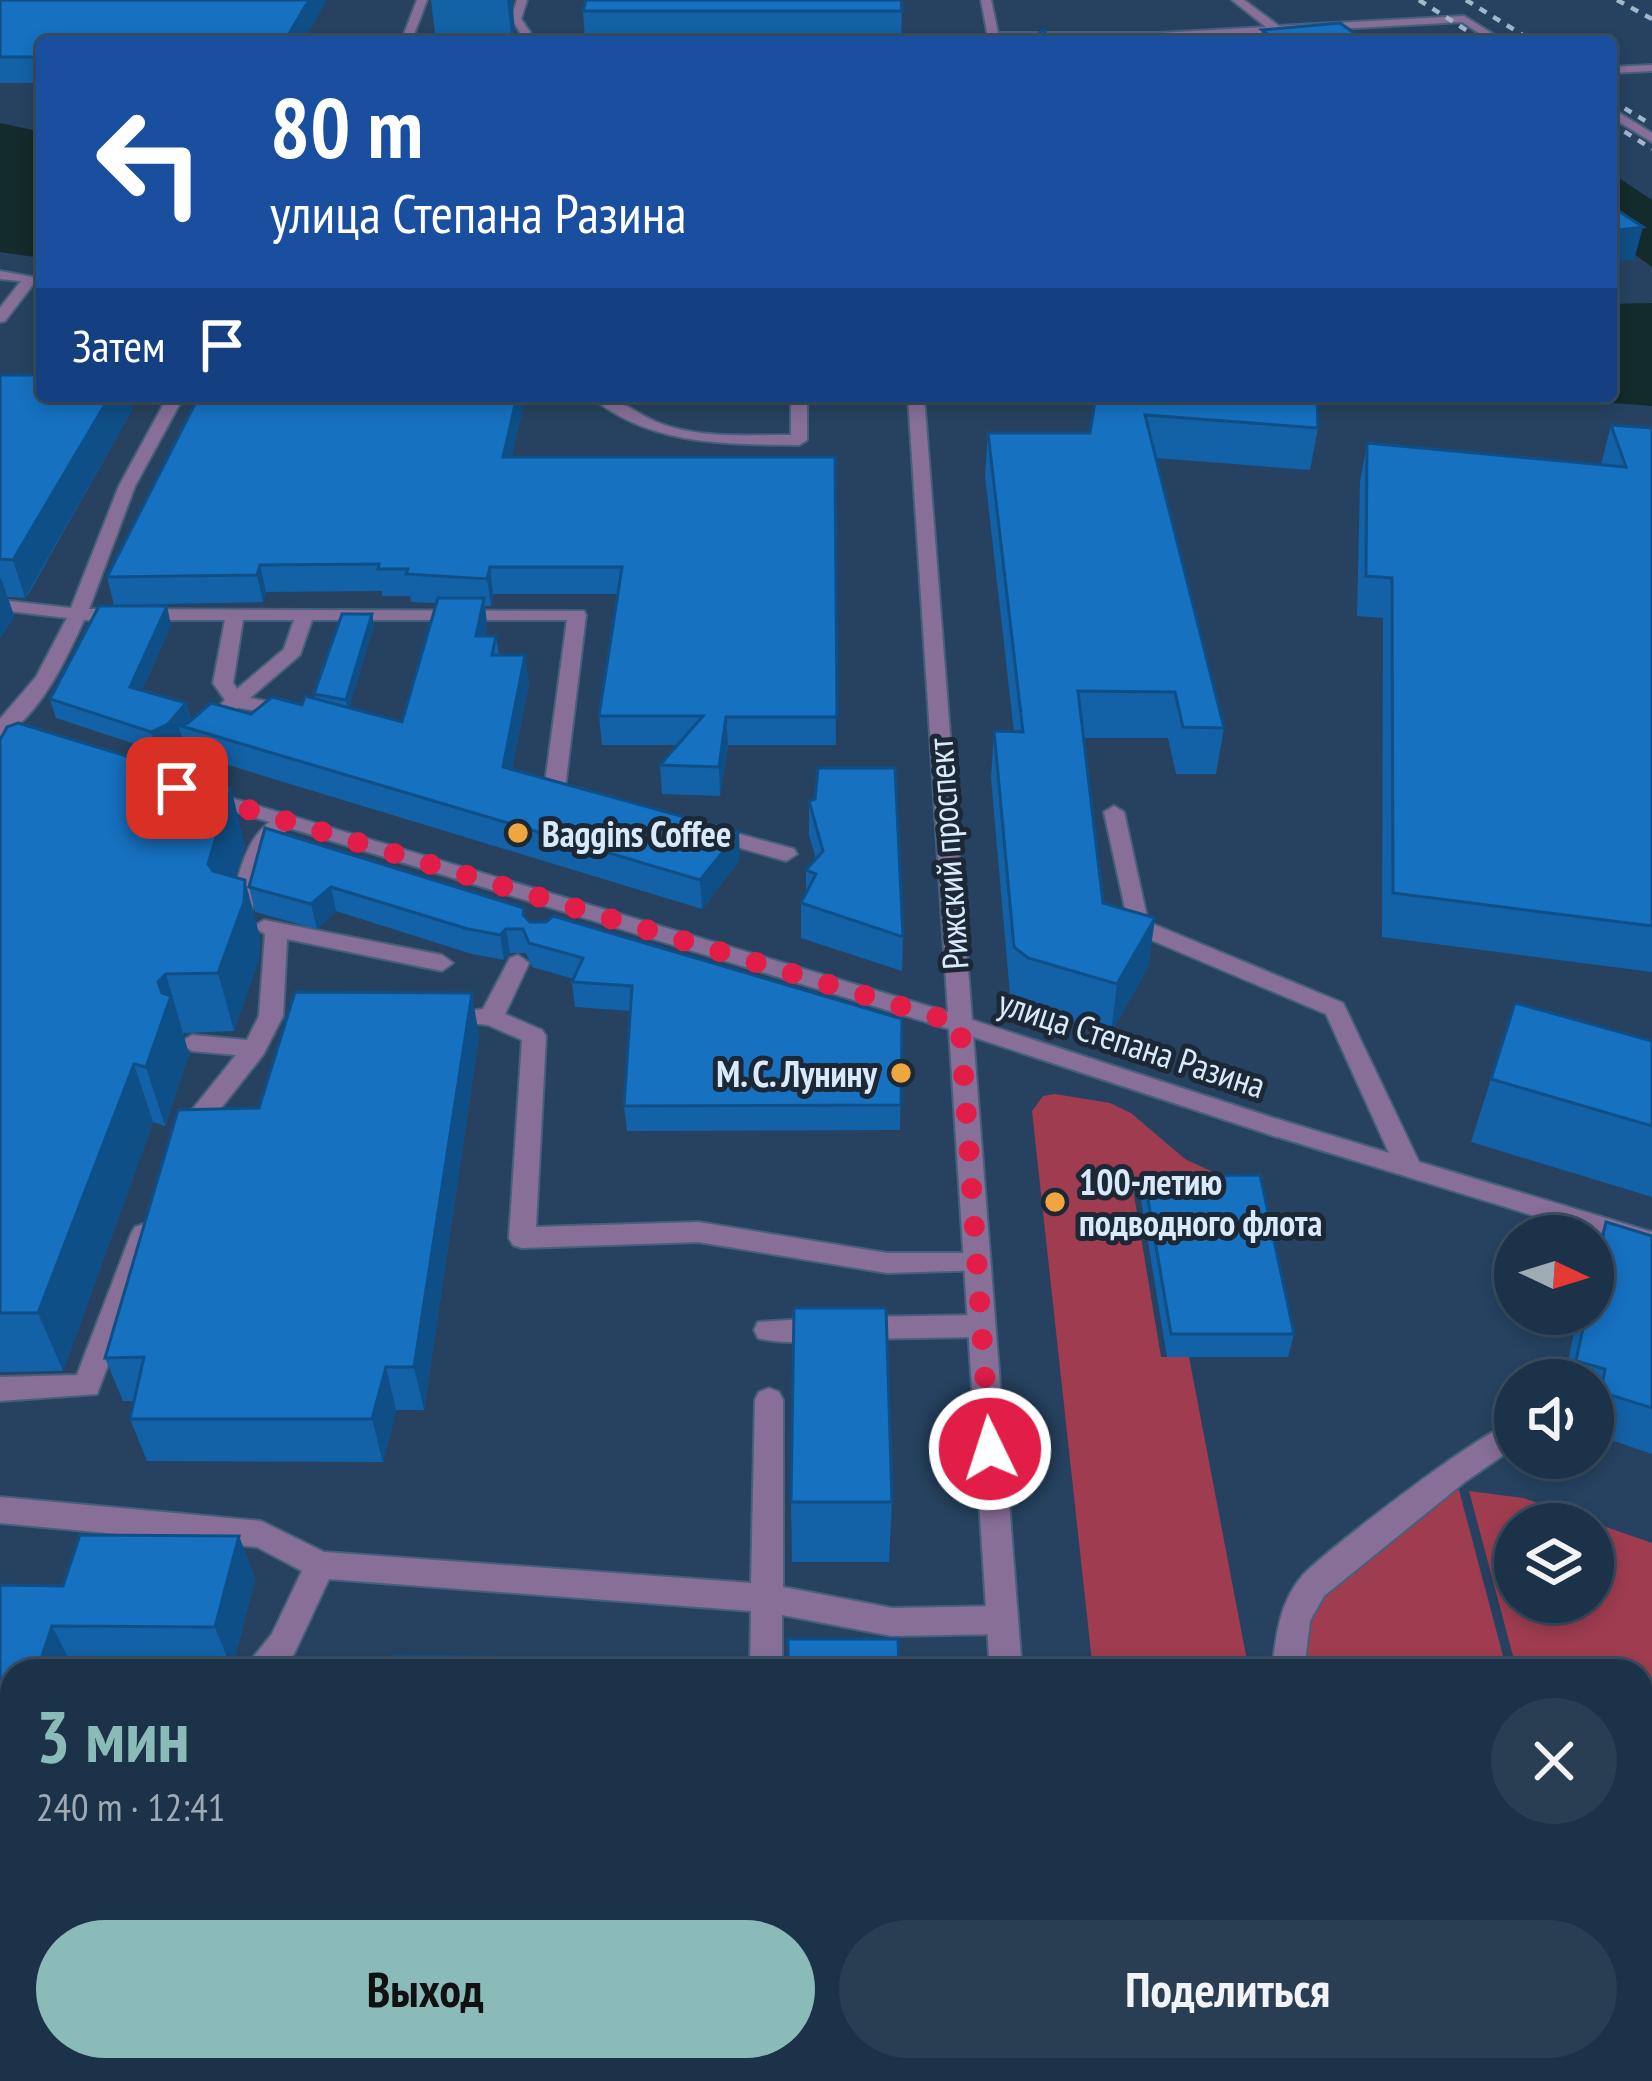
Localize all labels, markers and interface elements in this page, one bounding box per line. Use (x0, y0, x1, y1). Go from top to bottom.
text: 80 m (270, 72, 423, 181)
icon: left (72, 84, 228, 240)
text: улица Степана Разина (270, 178, 687, 248)
icon: arrive (189, 312, 255, 378)
text: Затем (72, 316, 165, 374)
street label: Рижский проспект (915, 736, 979, 971)
pin (126, 737, 228, 839)
icon: arrive (144, 755, 210, 821)
place label: Baggins Coffee (542, 810, 731, 857)
marker: Baggins Coffee (505, 820, 531, 846)
street label: улица Степана Разина (993, 978, 1271, 1108)
place label: М. С. Лунину (716, 1050, 878, 1097)
marker: М. С. Лунину (888, 1060, 914, 1086)
place label: 100-летию подводного флота (1079, 1158, 1322, 1246)
marker: 100-летию подводного флота (1042, 1189, 1068, 1215)
north arrow (1494, 1215, 1614, 1335)
map controls (1494, 1215, 1614, 1623)
button: sound (1494, 1359, 1614, 1479)
position arrow (927, 1386, 1053, 1512)
button: layers (1494, 1503, 1614, 1623)
text: 3 мин (36, 1689, 190, 1782)
button: close (1491, 1698, 1617, 1824)
text: 240 m · 12:41 (36, 1781, 225, 1832)
button: Выход (36, 1920, 815, 2058)
button: Поделиться (839, 1920, 1617, 2058)

